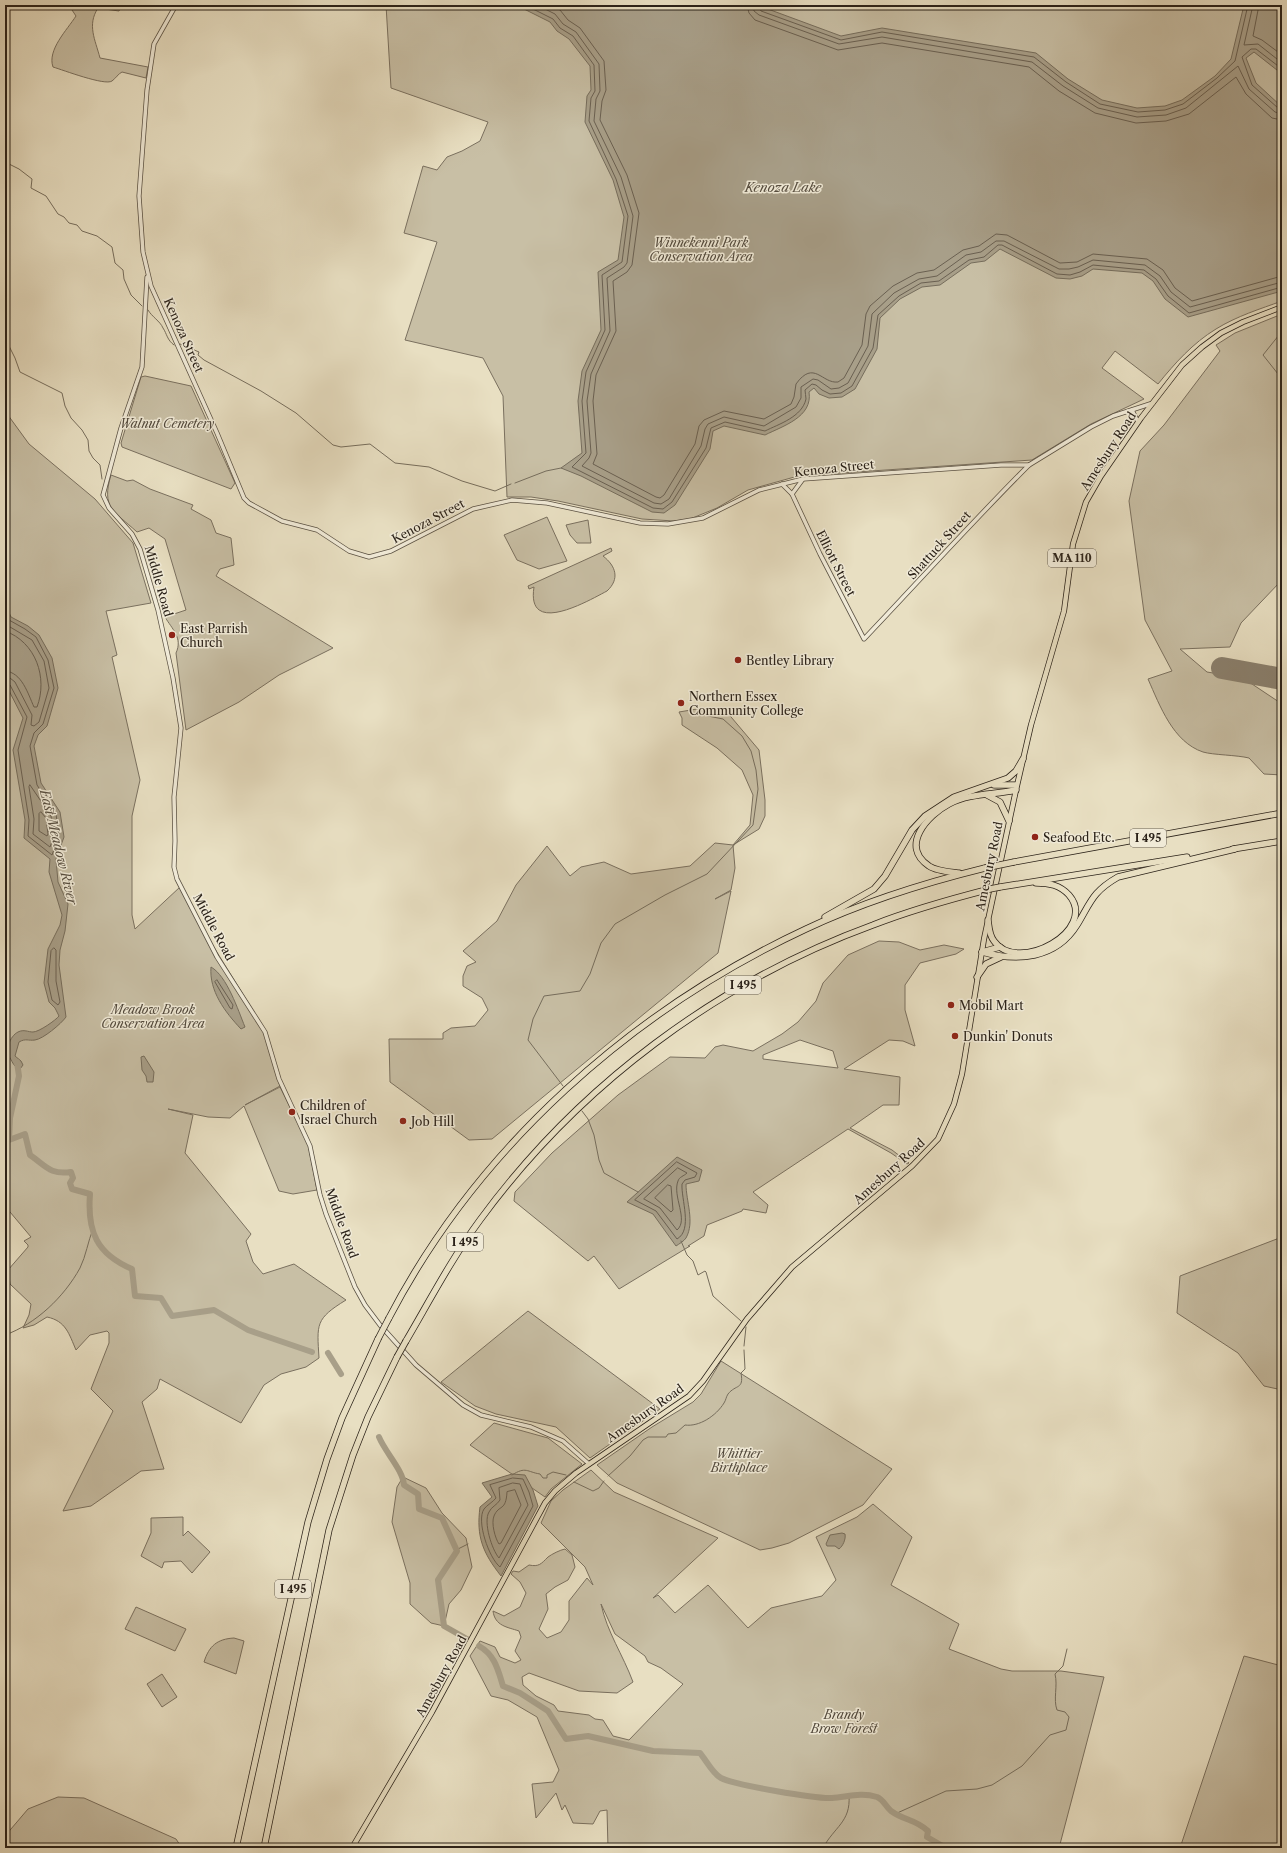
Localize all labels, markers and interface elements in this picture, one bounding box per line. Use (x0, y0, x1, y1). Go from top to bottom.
water label: Kenoza Lake (744, 179, 822, 195)
park label: Winnekenni Park Conservation Area (649, 235, 753, 264)
street label: Kenoza Street (161, 295, 207, 375)
street label: Amesbury Road (1076, 408, 1139, 494)
park label: Walnut Cemetery (120, 416, 214, 431)
street label: Kenoza Street (793, 456, 875, 480)
street label: Kenoza Street (389, 495, 468, 546)
street label: Shattuck Street (904, 507, 974, 582)
street label: Elliott Street (813, 527, 859, 599)
street label: Middle Road (142, 544, 177, 619)
road number: MA 110 (1048, 549, 1096, 567)
place label: East Parrish Church (180, 621, 248, 650)
marker: East Parrish Church (167, 630, 177, 640)
place label: Bentley Library (746, 653, 835, 668)
marker: Bentley Library (733, 655, 743, 665)
place label: Northern Essex Community College (689, 689, 804, 718)
marker: Northern Essex Community College (676, 698, 686, 708)
water label: East Meadow River (37, 787, 81, 907)
street label: Amesbury Road (972, 819, 1006, 913)
road number: I 495 (1130, 829, 1166, 847)
place label: Seafood Etc. (1043, 830, 1115, 845)
marker: Seafood Etc. (1030, 832, 1040, 842)
street label: Middle Road (190, 891, 238, 964)
road number: I 495 (725, 976, 761, 994)
place label: Mobil Mart (959, 998, 1024, 1013)
marker: Mobil Mart (946, 1000, 956, 1010)
park label: Meadow Brook Conservation Area (101, 1002, 205, 1031)
place label: Dunkin' Donuts (963, 1029, 1053, 1044)
marker: Dunkin' Donuts (950, 1031, 960, 1041)
place label: Children of Israel Church (300, 1098, 378, 1127)
marker: Children of Israel Church (287, 1107, 297, 1117)
place label: Job Hill (409, 1114, 454, 1129)
marker: Job Hill (398, 1116, 408, 1126)
street label: Amesbury Road (849, 1135, 928, 1208)
street label: Middle Road (322, 1186, 362, 1261)
road number: I 495 (447, 1233, 483, 1251)
street label: Amesbury Road (603, 1380, 687, 1446)
park label: Whittier Birthplace (710, 1446, 769, 1475)
road number: I 495 (275, 1580, 311, 1598)
street label: Amesbury Road (412, 1632, 470, 1720)
park label: Brandy Brow Forest (810, 1707, 878, 1736)

